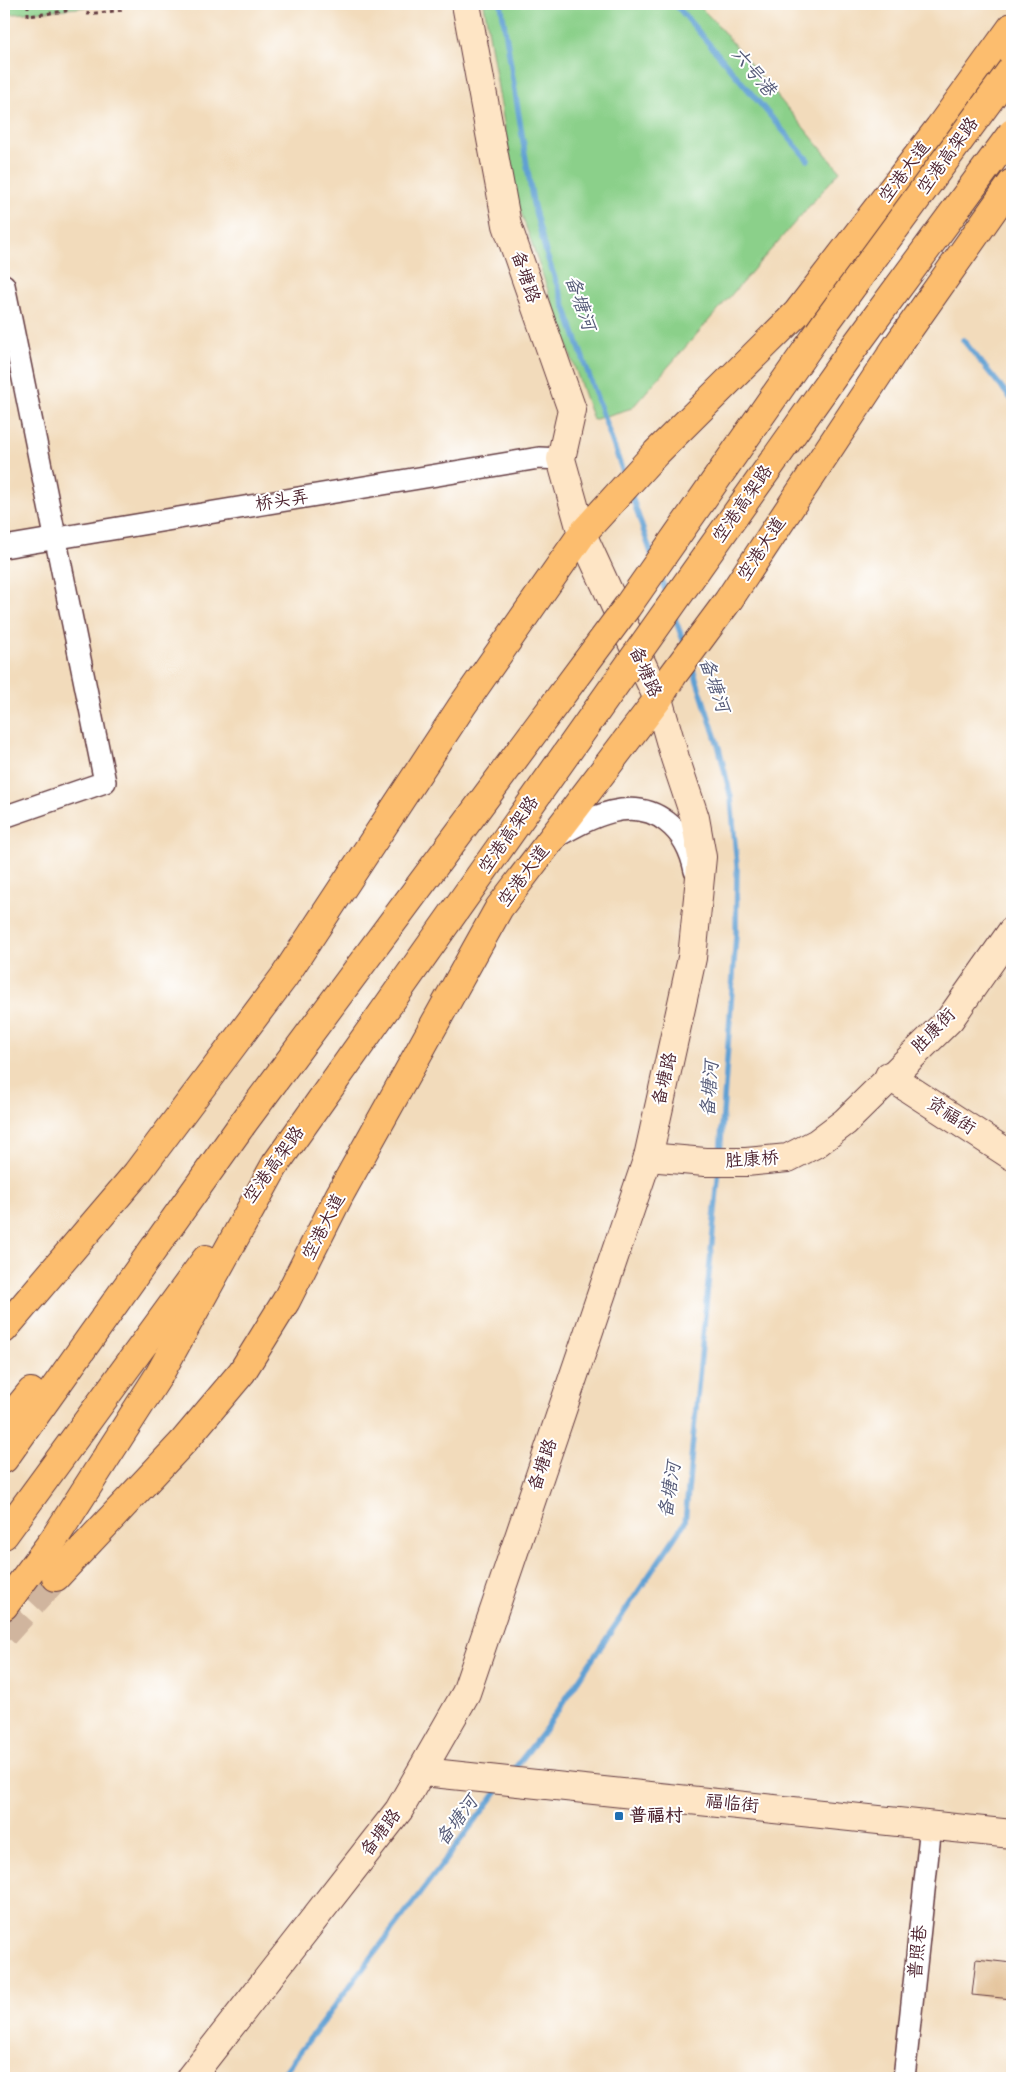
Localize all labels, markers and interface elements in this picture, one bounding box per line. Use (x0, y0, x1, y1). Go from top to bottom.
water label: 六号港 (725, 42, 782, 103)
street label: 空港高架路 (912, 113, 984, 199)
street label: 空港大道 (874, 136, 936, 208)
street label: 备塘路 (505, 248, 545, 306)
water label: 备塘河 (559, 272, 602, 337)
street label: 空港高架路 (707, 460, 779, 548)
street label: 桥头弄 (253, 485, 311, 517)
street label: 空港大道 (732, 512, 792, 586)
street label: 备塘路 (623, 642, 667, 702)
water label: 备塘河 (693, 654, 736, 719)
street label: 空港高架路 (473, 791, 545, 879)
street label: 空港大道 (493, 840, 555, 912)
street label: 胜康街 (907, 1003, 961, 1059)
street label: 备塘路 (647, 1050, 683, 1108)
water label: 备塘河 (696, 1057, 725, 1118)
street label: 资福街 (922, 1091, 980, 1141)
street label: 空港高架路 (238, 1122, 310, 1208)
street label: 胜康桥 (724, 1146, 780, 1174)
street label: 空港大道 (297, 1189, 351, 1265)
street label: 备塘路 (523, 1436, 563, 1494)
water label: 备塘河 (653, 1457, 687, 1520)
water label: 备塘河 (430, 1788, 486, 1851)
street label: 福临街 (704, 1789, 760, 1819)
street label: 备塘路 (355, 1804, 407, 1862)
place label: 普福村 (629, 1804, 683, 1828)
marker: 普福村 (613, 1810, 625, 1822)
street label: 普照巷 (903, 1924, 933, 1980)

